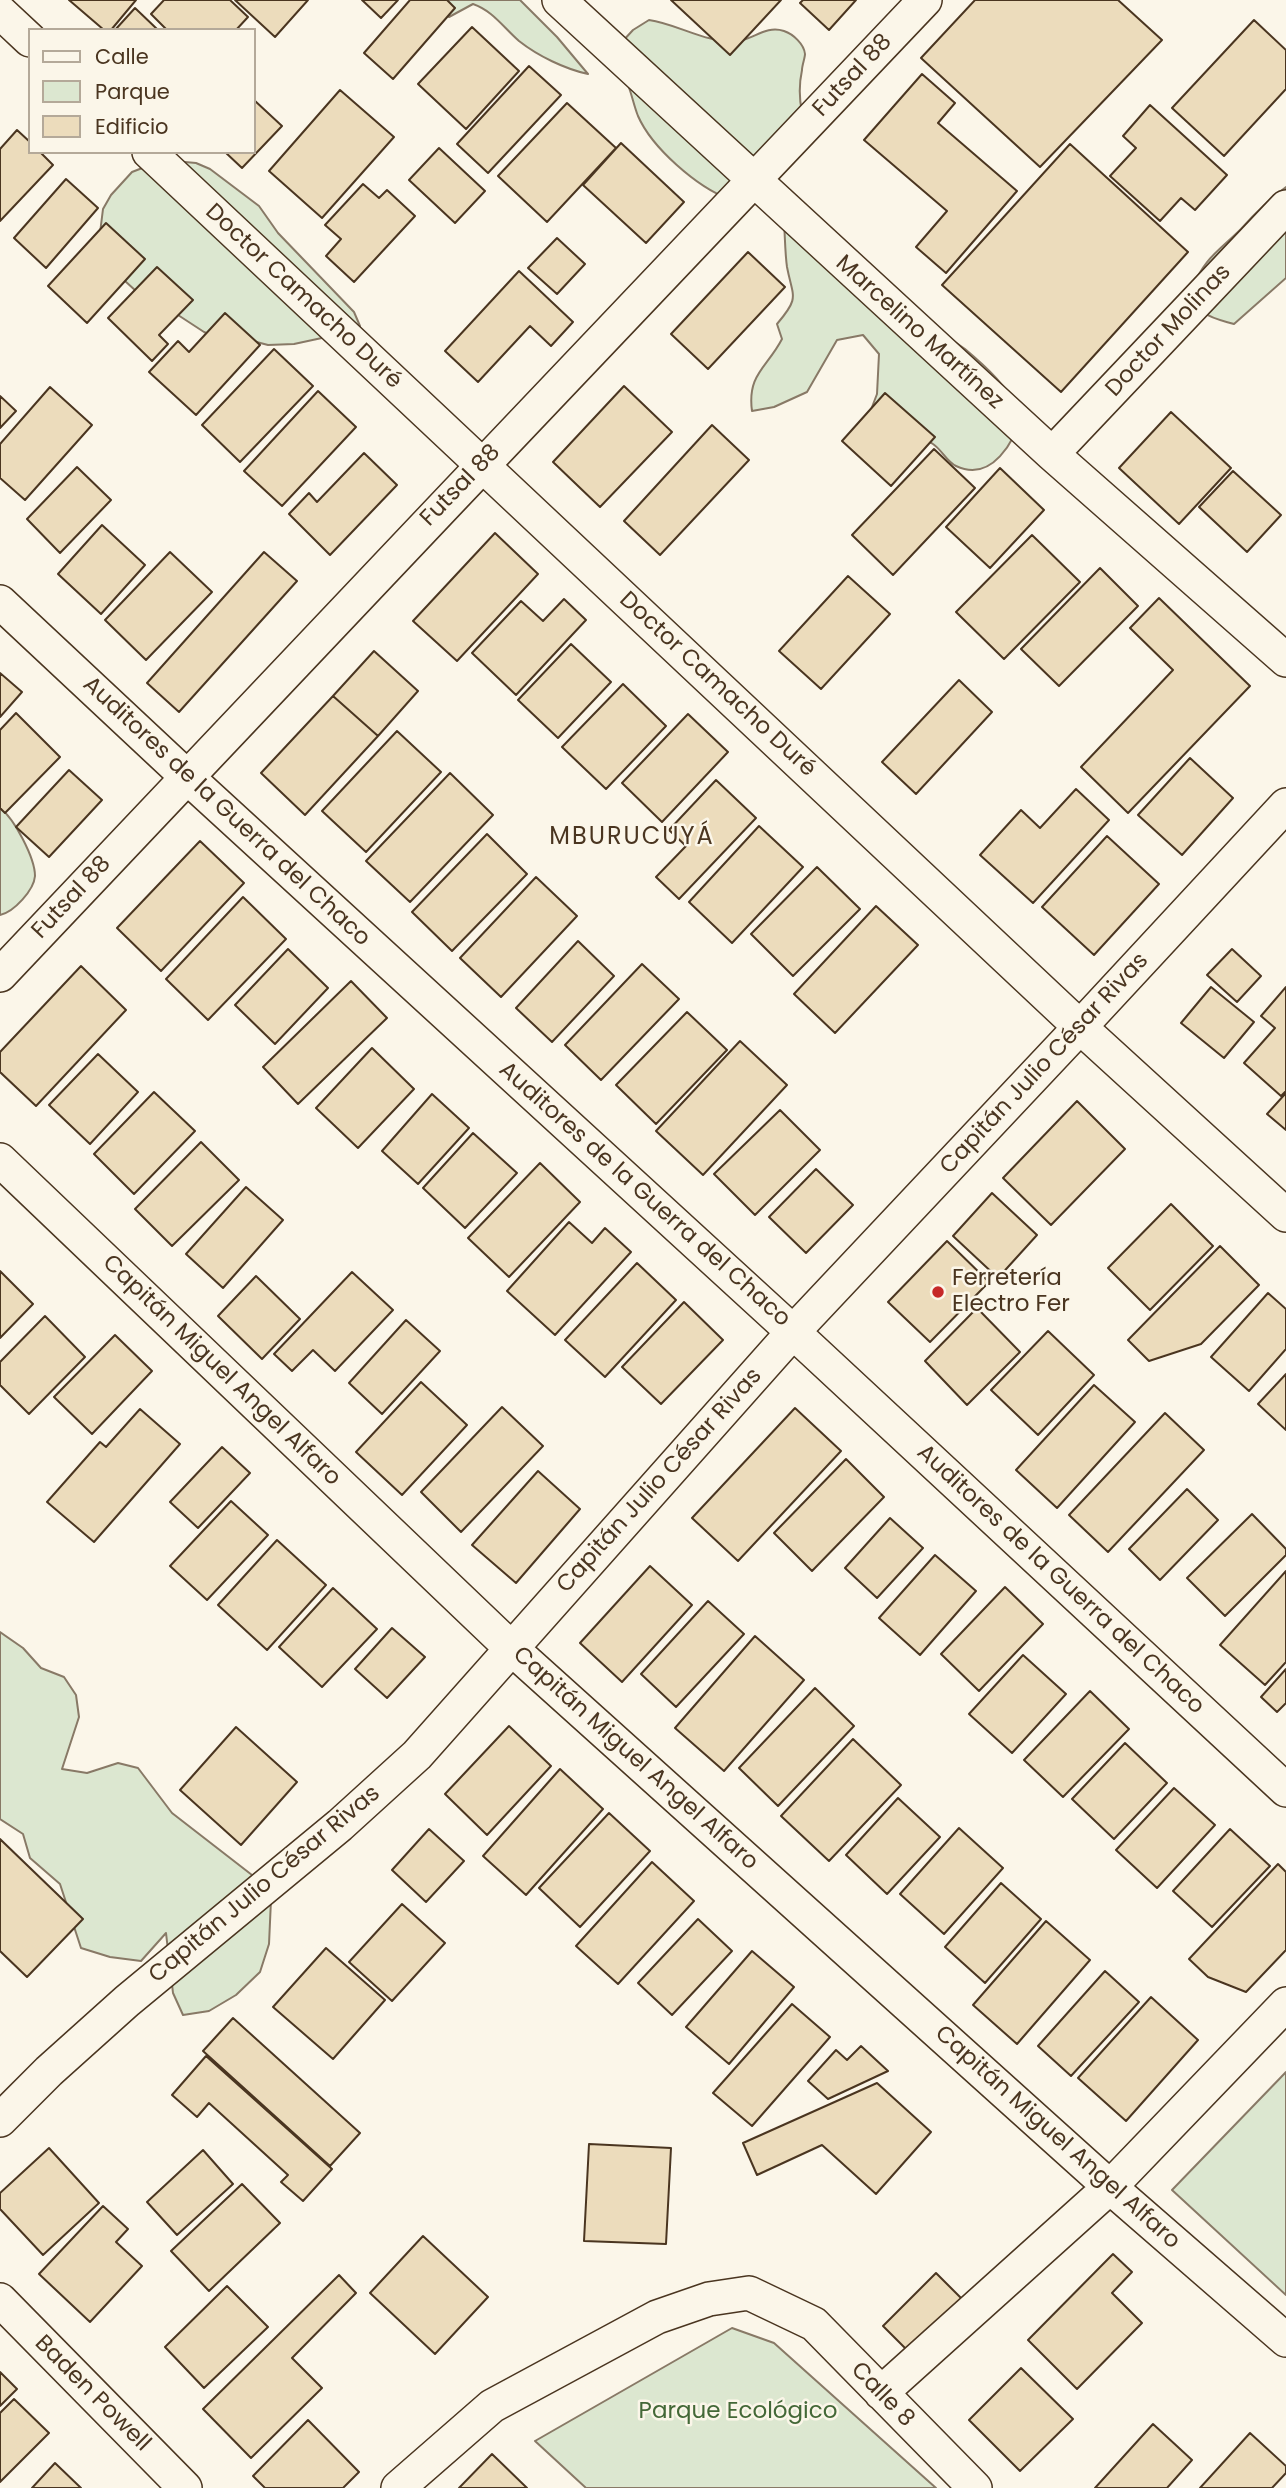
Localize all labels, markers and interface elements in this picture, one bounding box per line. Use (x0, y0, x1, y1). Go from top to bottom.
legend (28, 28, 256, 154)
street label: Futsal 88 (808, 29, 898, 123)
text: Calle (95, 42, 149, 71)
text: Parque (95, 77, 170, 106)
text: Edificio (95, 112, 169, 141)
street label: Doctor Camacho Duré (199, 199, 407, 395)
street label: Marcelino Martínez (829, 250, 1009, 416)
street label: Doctor Molinas (1101, 259, 1237, 403)
street label: Futsal 88 (415, 439, 507, 533)
street label: Doctor Camacho Duré (613, 587, 821, 783)
street label: Auditores de la Guerra del Chaco (77, 671, 375, 953)
district label: MBURUCUYÁ (550, 824, 714, 852)
street label: Futsal 88 (27, 851, 117, 945)
street label: Capitán Julio César Rivas (935, 948, 1155, 1180)
street label: Auditores de la Guerra del Chaco (493, 1057, 795, 1333)
street label: Capitán Miguel Angel Alfaro (96, 1250, 346, 1492)
place label: Ferretería Electro Fer (952, 1265, 1070, 1319)
marker: Ferretería Electro Fer (930, 1284, 946, 1300)
street label: Capitán Julio César Rivas (552, 1363, 768, 1599)
street label: Auditores de la Guerra del Chaco (911, 1439, 1209, 1721)
street label: Capitán Miguel Angel Alfaro (507, 1642, 763, 1876)
street label: Capitán Julio César Rivas (144, 1780, 386, 1990)
street label: Capitán Miguel Angel Alfaro (929, 2021, 1185, 2255)
street label: Baden Powell (28, 2330, 156, 2458)
street label: Calle 8 (844, 2357, 920, 2433)
park label: Parque Ecológico (639, 2398, 837, 2426)

